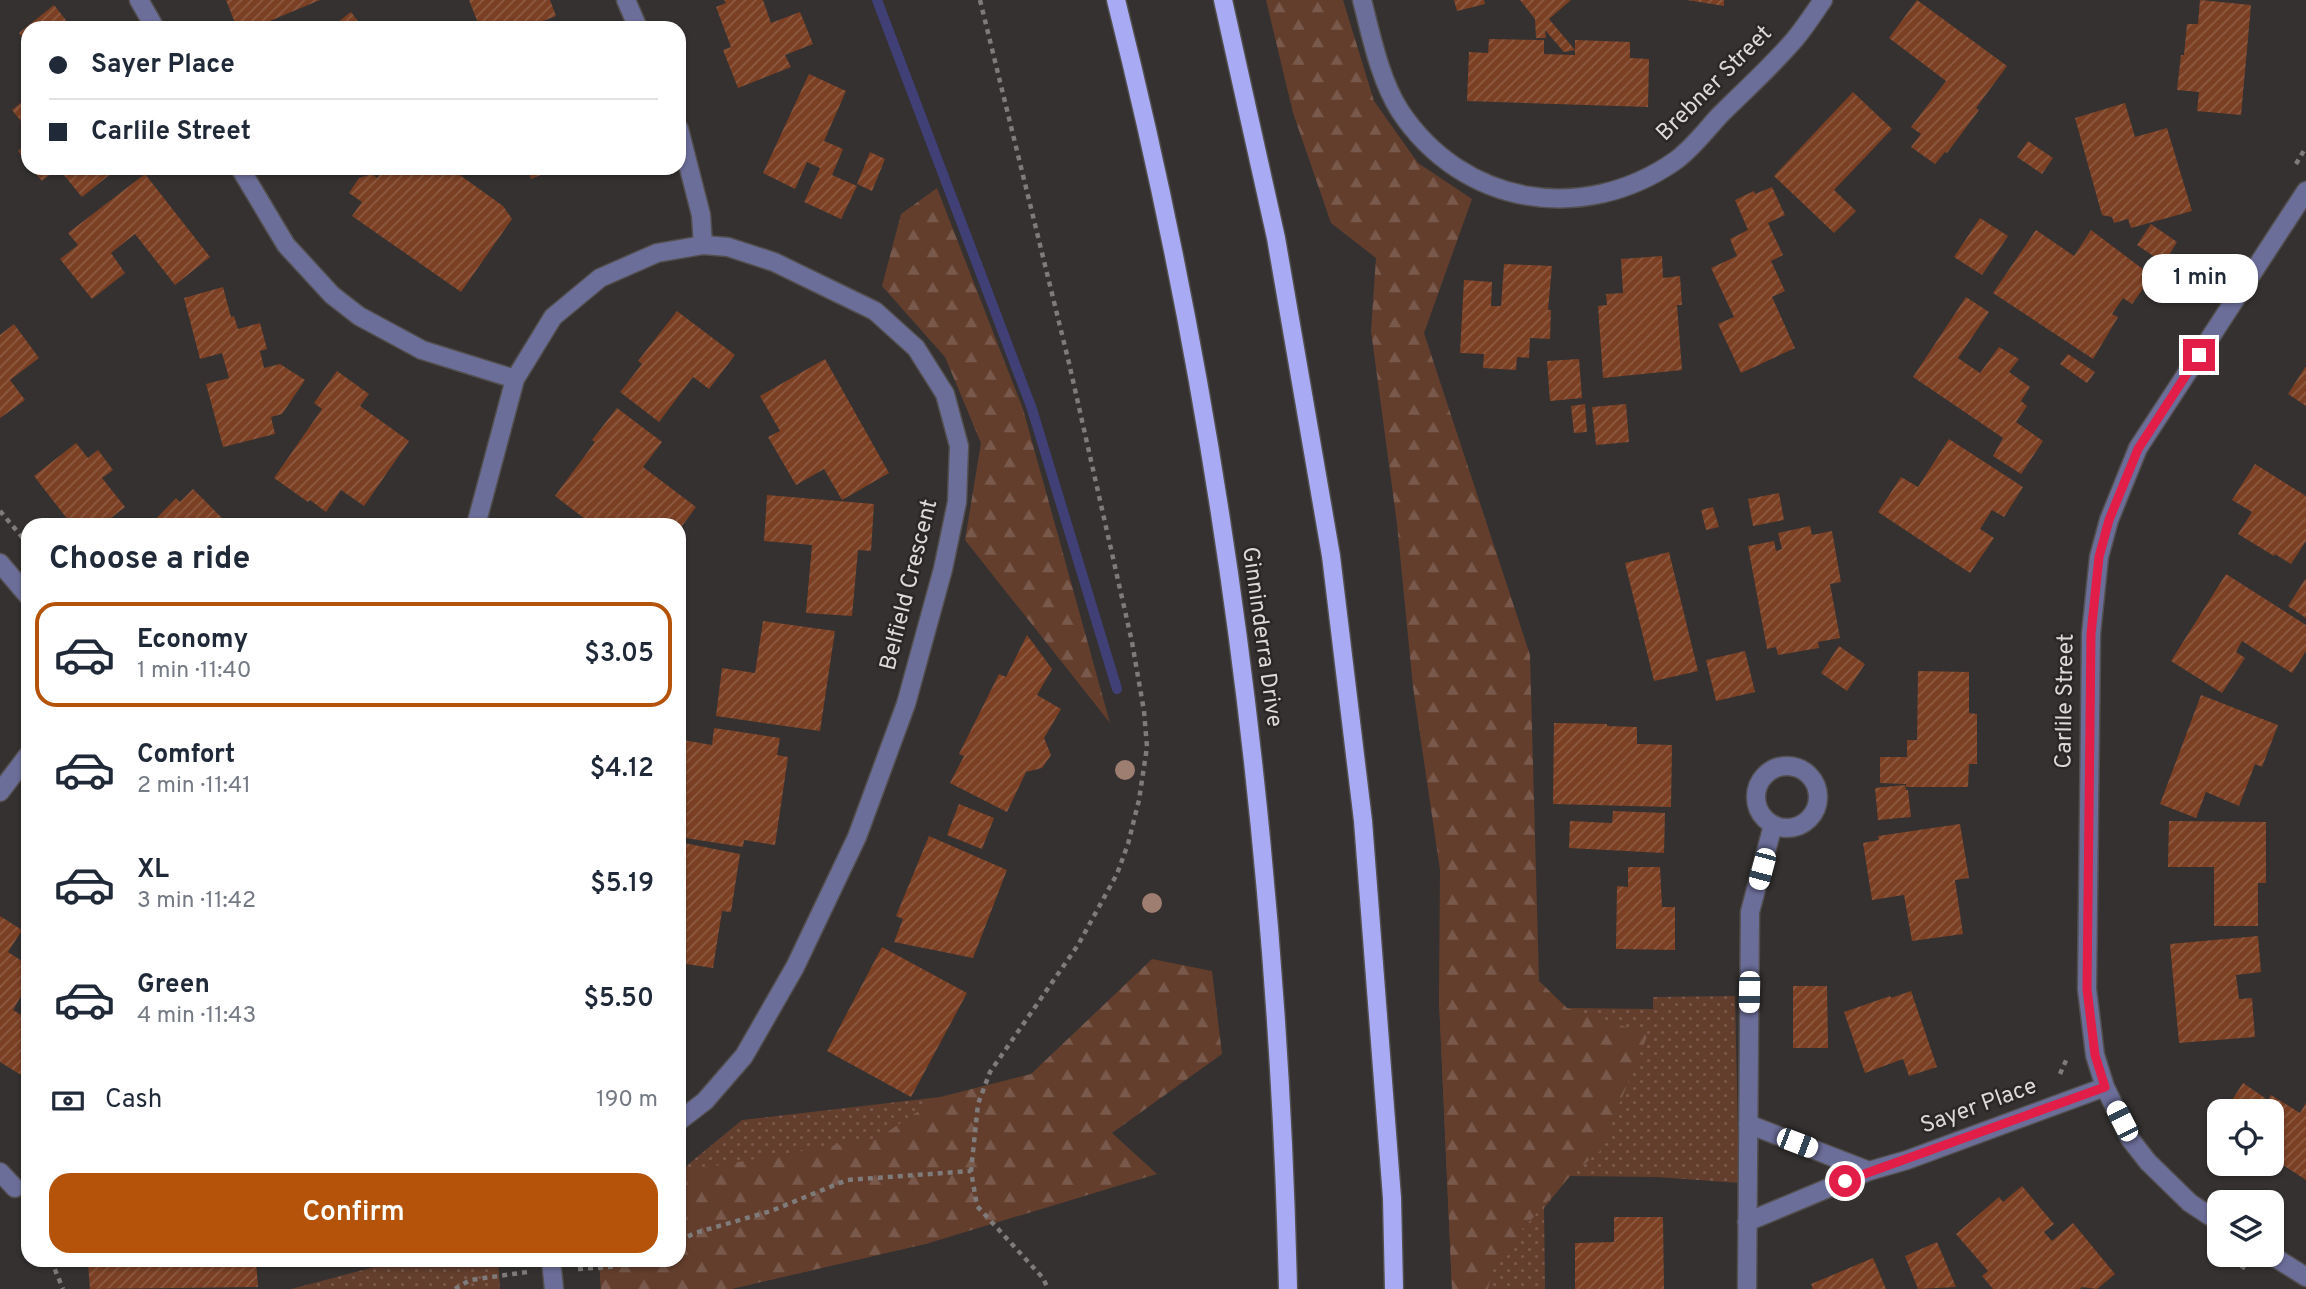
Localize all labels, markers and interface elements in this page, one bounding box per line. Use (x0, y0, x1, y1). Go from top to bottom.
street label: Brebner Street (1651, 20, 1779, 148)
text: Sayer Place (91, 49, 235, 82)
text: Carlile Street (91, 116, 251, 149)
callout: 1 min (2141, 254, 2257, 302)
text: 1 min (2173, 264, 2227, 293)
route end (2183, 339, 2215, 371)
street label: Belfield Crescent (875, 496, 945, 674)
text: Choose a ride (49, 540, 250, 580)
street label: Ginninderra Drive (1234, 545, 1288, 729)
icon: car (53, 623, 116, 686)
text: Economy (137, 624, 248, 657)
street label: Carlile Street (2050, 633, 2082, 769)
text: $3.05 (584, 638, 654, 671)
text: 1 min · 11:40 (137, 657, 251, 686)
icon: car (53, 738, 116, 801)
text: Comfort (137, 739, 235, 772)
text: $4.12 (590, 753, 654, 786)
text: 2 min · 11:41 (137, 772, 251, 801)
car (1747, 846, 1778, 892)
icon: car (53, 853, 116, 916)
text: XL (137, 854, 169, 887)
text: $5.19 (590, 868, 654, 901)
text: 3 min · 11:42 (137, 887, 256, 916)
icon: car (53, 968, 116, 1031)
text: Green (137, 969, 210, 1002)
car (1739, 971, 1760, 1013)
text: $5.50 (583, 983, 654, 1016)
text: 4 min · 11:43 (137, 1002, 256, 1031)
street label: Sayer Place (1917, 1073, 2041, 1141)
icon: cash (49, 1082, 87, 1120)
text: Cash (105, 1084, 162, 1117)
text: 190 m (596, 1086, 658, 1115)
car (2104, 1098, 2141, 1144)
map controls (2207, 1099, 2284, 1267)
button: locate (2207, 1099, 2284, 1176)
car (1774, 1126, 1821, 1160)
route start (1829, 1165, 1861, 1197)
button: Confirm (49, 1173, 658, 1253)
button: layers (2207, 1190, 2284, 1267)

